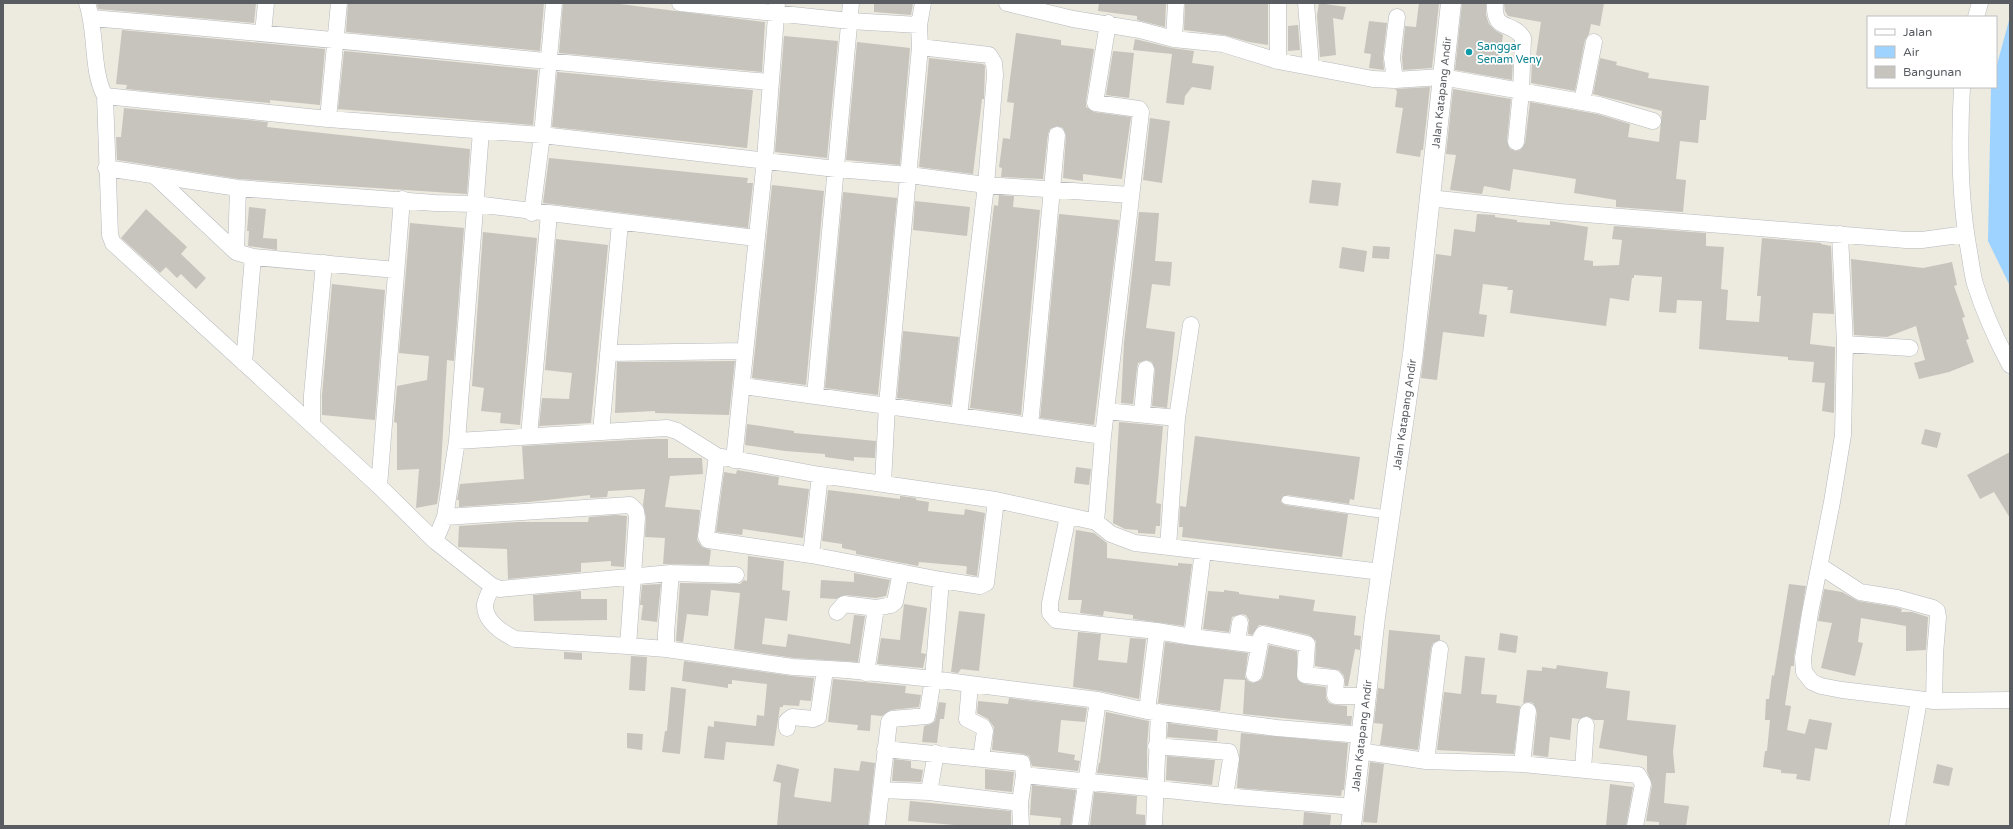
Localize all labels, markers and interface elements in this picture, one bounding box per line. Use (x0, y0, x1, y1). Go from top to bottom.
legend (1867, 16, 1997, 88)
text: Jalan (1903, 25, 1932, 39)
street label: Jalan Katapang Andir (1429, 35, 1454, 149)
place label: Sanggar Senam Veny (1477, 40, 1542, 66)
text: Air (1903, 45, 1920, 59)
marker: Sanggar Senam Veny (1464, 47, 1474, 57)
text: Bangunan (1903, 65, 1962, 79)
street label: Jalan Katapang Andir (1390, 357, 1419, 471)
street label: Jalan Katapang Andir (1349, 678, 1375, 792)

